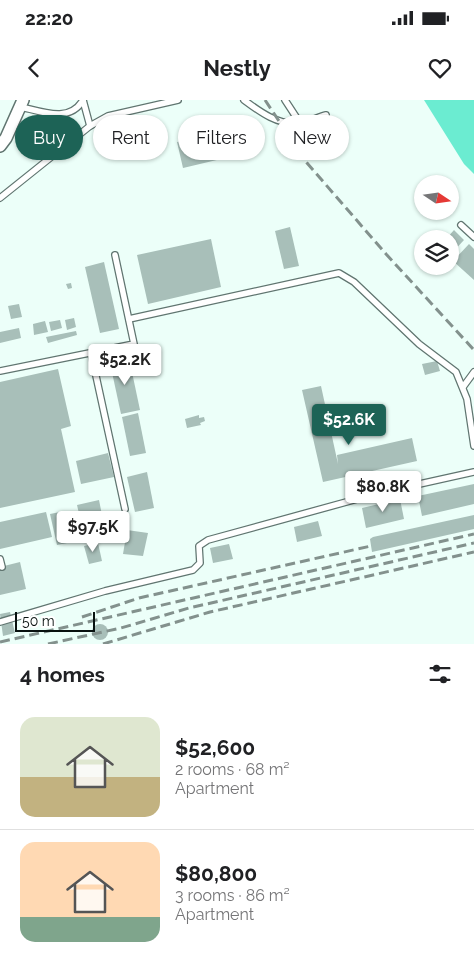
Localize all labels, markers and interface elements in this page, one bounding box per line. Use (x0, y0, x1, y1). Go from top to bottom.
text: 22:20 (25, 7, 74, 29)
icon: back (20, 54, 48, 82)
icon: heart (426, 54, 454, 82)
text: Nestly (203, 55, 271, 81)
chip: Buy (15, 115, 83, 160)
chip: Rent (93, 115, 168, 160)
chip: Filters (178, 115, 265, 160)
chip: New (275, 115, 349, 160)
north arrow (414, 175, 459, 220)
map controls (414, 175, 459, 275)
button: layers (414, 230, 459, 275)
pin: $52.2K (84, 344, 166, 386)
text: $52.2K (99, 350, 151, 369)
pin: $52.6K (308, 404, 390, 446)
text: $52.6K (323, 410, 375, 429)
pin: $80.8K (342, 470, 424, 513)
text: $80.8K (356, 477, 410, 496)
pin: $97.5K (52, 510, 134, 553)
text: $97.5K (68, 517, 118, 536)
scale bar (15, 609, 95, 632)
text: 50 m (22, 613, 55, 629)
icon: filters (426, 660, 454, 688)
text: 4 homes (20, 662, 105, 687)
text: $52,600 (175, 735, 255, 760)
icon: home (60, 737, 120, 797)
text: 2 rooms · 68 m² (175, 760, 290, 779)
text: Apartment (175, 779, 254, 798)
text: $80,800 (175, 861, 257, 886)
icon: home (60, 862, 120, 922)
text: 3 rooms · 86 m² (175, 886, 290, 905)
text: Apartment (175, 905, 254, 924)

